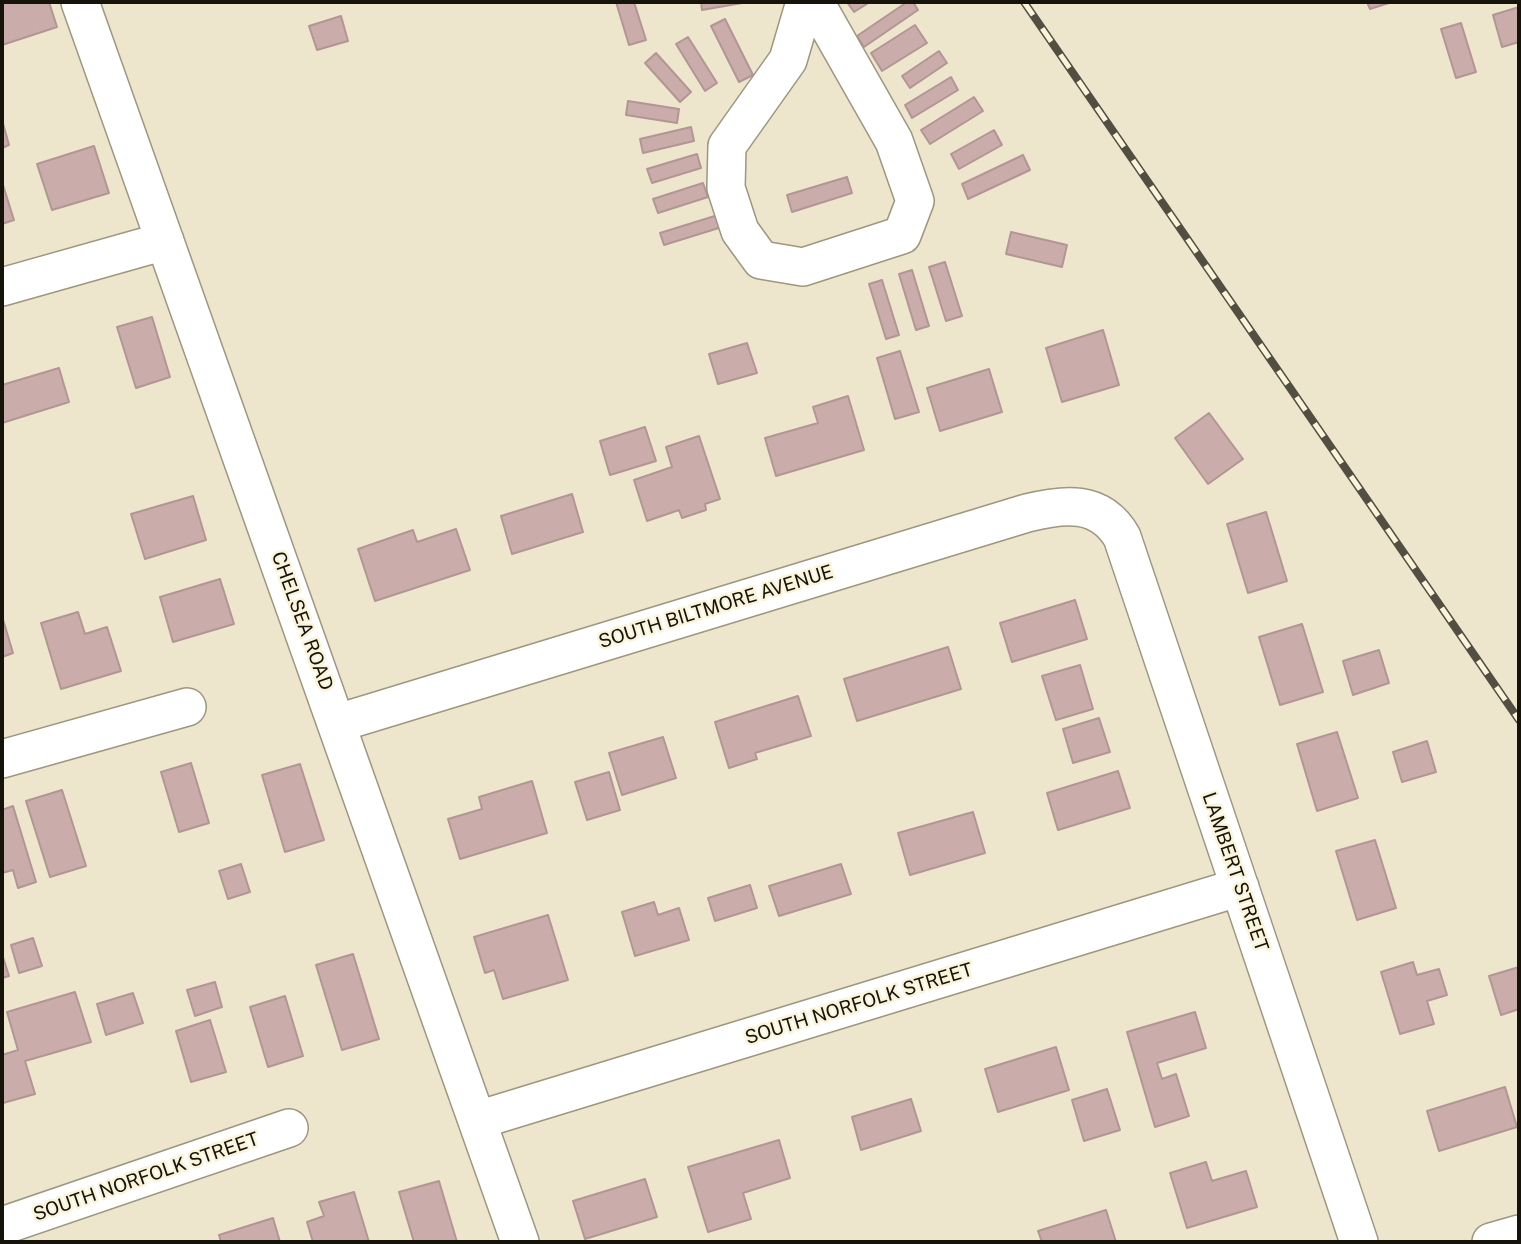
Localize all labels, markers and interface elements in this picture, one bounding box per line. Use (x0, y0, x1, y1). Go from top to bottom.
street label: CHELSEA ROAD (266, 549, 338, 693)
street label: SOUTH BILTMORE AVENUE (596, 560, 836, 654)
street label: LAMBERT STREET (1197, 789, 1273, 955)
street label: SOUTH NORFOLK STREET (743, 959, 975, 1049)
street label: SOUTH NORFOLK STREET (30, 1128, 262, 1226)

